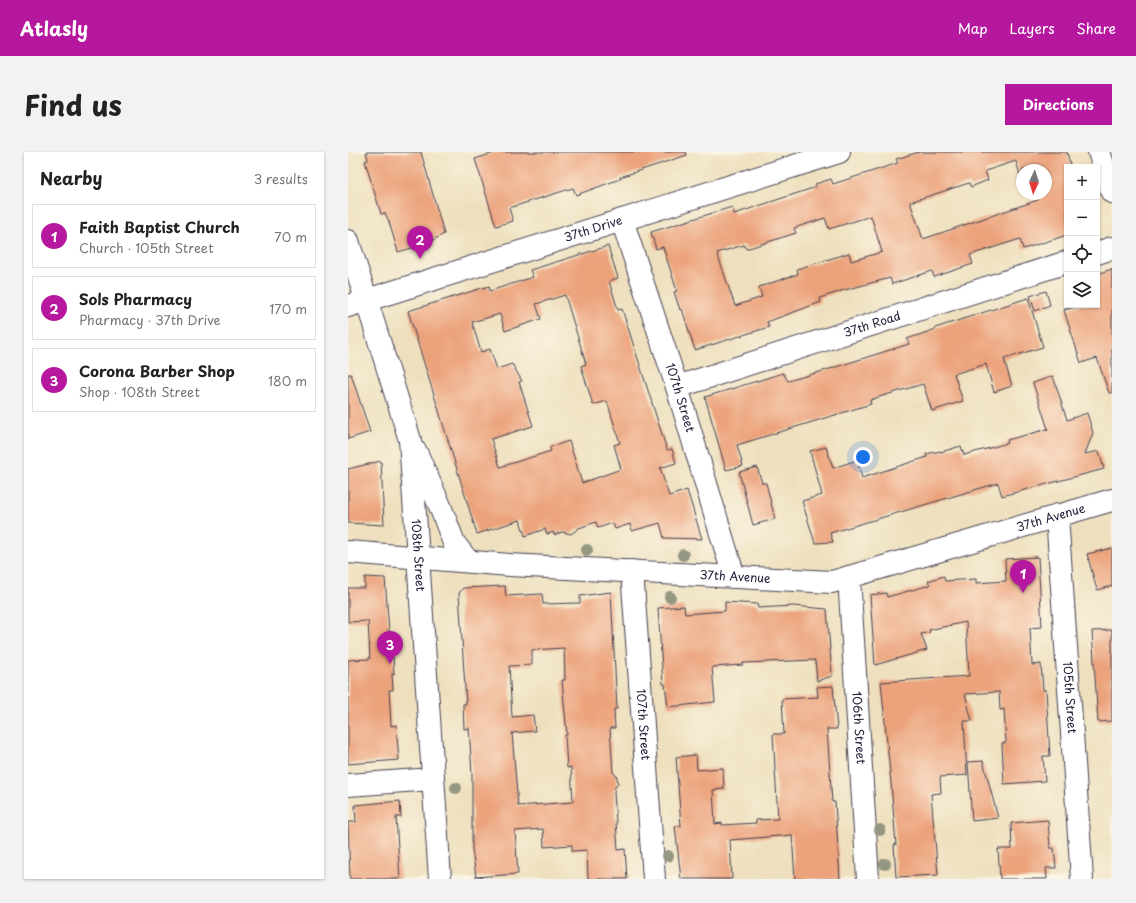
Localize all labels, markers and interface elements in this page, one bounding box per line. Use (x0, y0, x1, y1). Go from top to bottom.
text: Atlasly (20, 14, 88, 42)
text: Map (958, 18, 988, 39)
text: Layers (1010, 18, 1055, 39)
text: Share (1077, 18, 1116, 39)
text: Find us (24, 83, 122, 126)
button: Directions (1005, 84, 1112, 125)
north arrow (1016, 164, 1052, 200)
map controls (1064, 164, 1100, 308)
button: + (1064, 164, 1100, 200)
text: Nearby (40, 165, 102, 191)
text: 3 results (254, 169, 308, 188)
button: − (1064, 200, 1100, 236)
street label: 37th Drive (562, 211, 624, 246)
text: Faith Baptist Church (79, 215, 240, 238)
pin: 2 (407, 226, 433, 259)
text: 1 (51, 227, 57, 246)
text: 70 m (274, 227, 307, 246)
button: locate (1064, 236, 1100, 272)
text: Church · 105th Street (79, 238, 213, 257)
button: layers (1064, 272, 1100, 308)
text: Sols Pharmacy (79, 287, 192, 310)
text: 2 (49, 299, 59, 318)
text: 170 m (269, 299, 307, 318)
street label: 37th Road (841, 306, 903, 341)
text: Pharmacy · 37th Drive (79, 310, 221, 329)
text: Corona Barber Shop (79, 359, 235, 382)
street label: 107th Street (662, 361, 700, 434)
text: 3 (50, 371, 58, 390)
text: 180 m (268, 371, 307, 390)
text: Shop · 108th Street (79, 382, 200, 401)
your location (853, 447, 873, 467)
street label: 37th Avenue (1014, 498, 1087, 536)
street label: 108th Street (407, 518, 430, 592)
pin: 1 (1010, 560, 1036, 593)
street label: 37th Avenue (699, 565, 771, 587)
pin: 3 (377, 631, 403, 664)
street label: 105th Street (1059, 661, 1082, 734)
street label: 107th Street (632, 688, 655, 761)
street label: 106th Street (848, 691, 871, 765)

